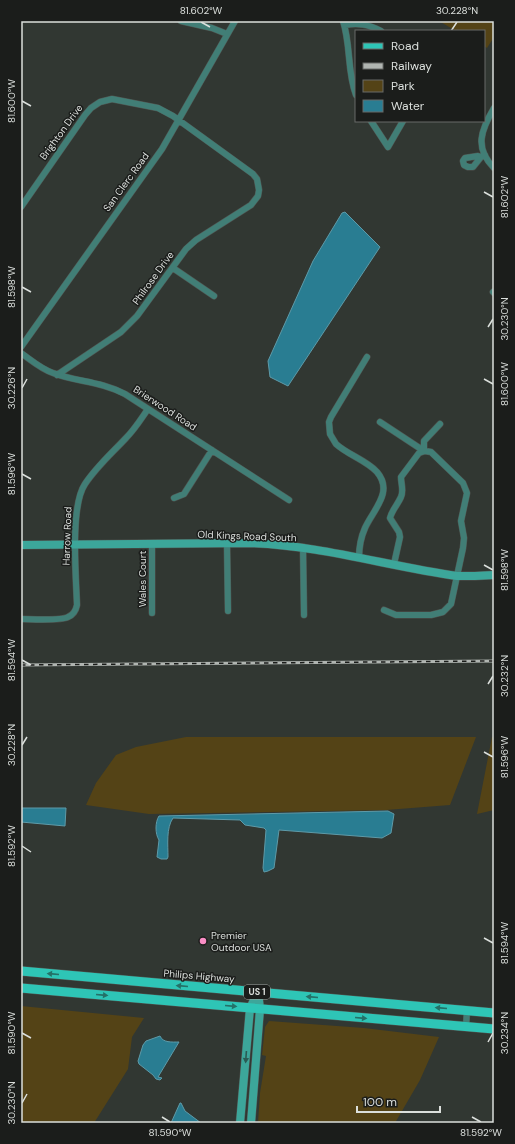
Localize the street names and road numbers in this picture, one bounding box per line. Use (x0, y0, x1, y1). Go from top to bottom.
street label: Brighton Drive (37, 102, 86, 162)
street label: San Clerc Road (100, 150, 152, 214)
street label: Philrose Drive (129, 249, 177, 307)
street label: Brierwood Road (131, 383, 199, 433)
street label: Harrow Road (59, 506, 75, 566)
street label: Old Kings Road South (197, 528, 297, 544)
street label: Wales Court (136, 551, 149, 607)
street label: Philips Highway (163, 966, 236, 986)
road number: US 1 (244, 985, 270, 999)

